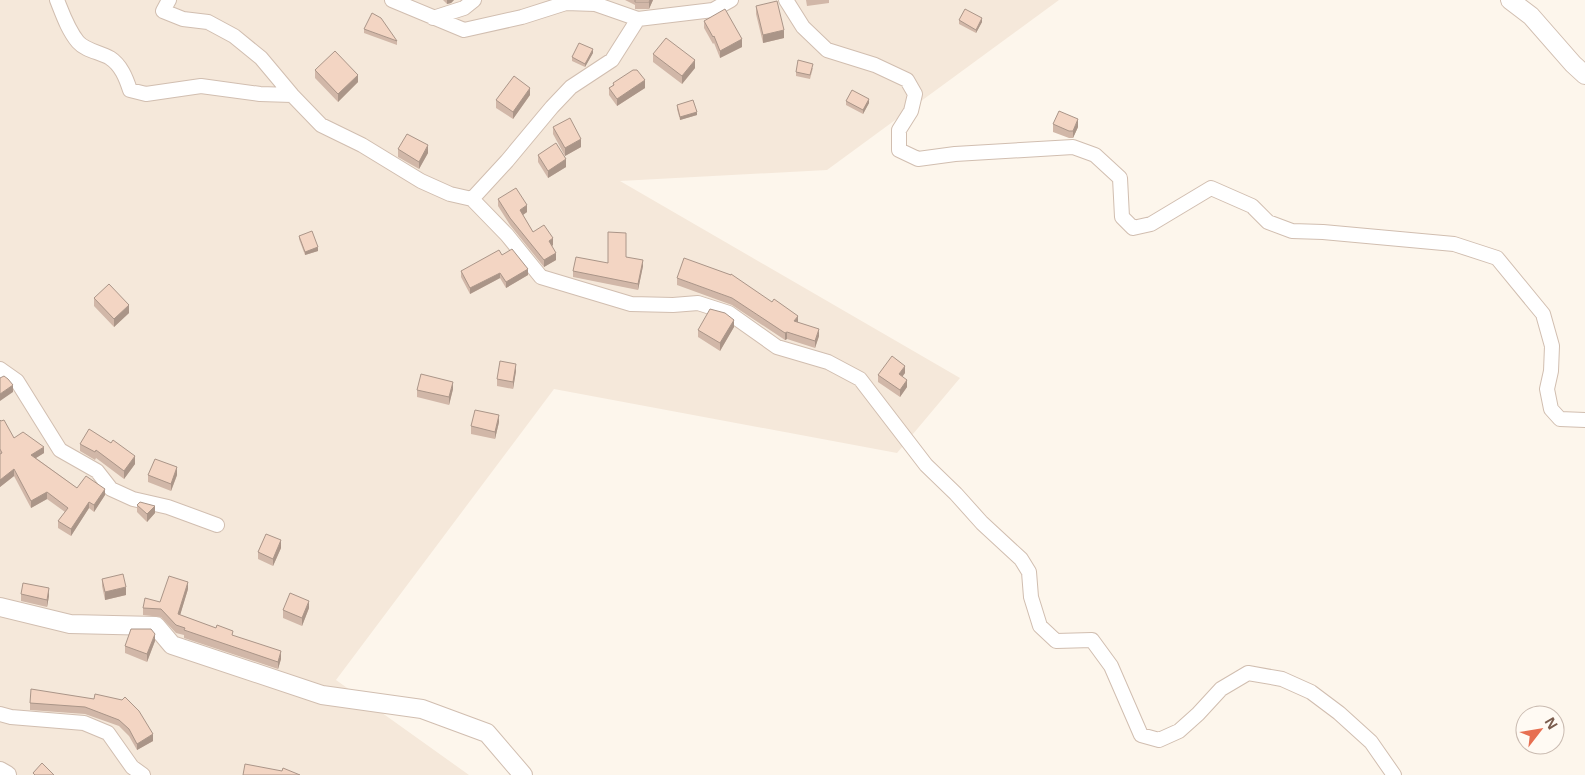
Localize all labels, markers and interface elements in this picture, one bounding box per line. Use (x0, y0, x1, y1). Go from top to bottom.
north arrow (1515, 705, 1565, 755)
text: N (1540, 713, 1563, 733)

